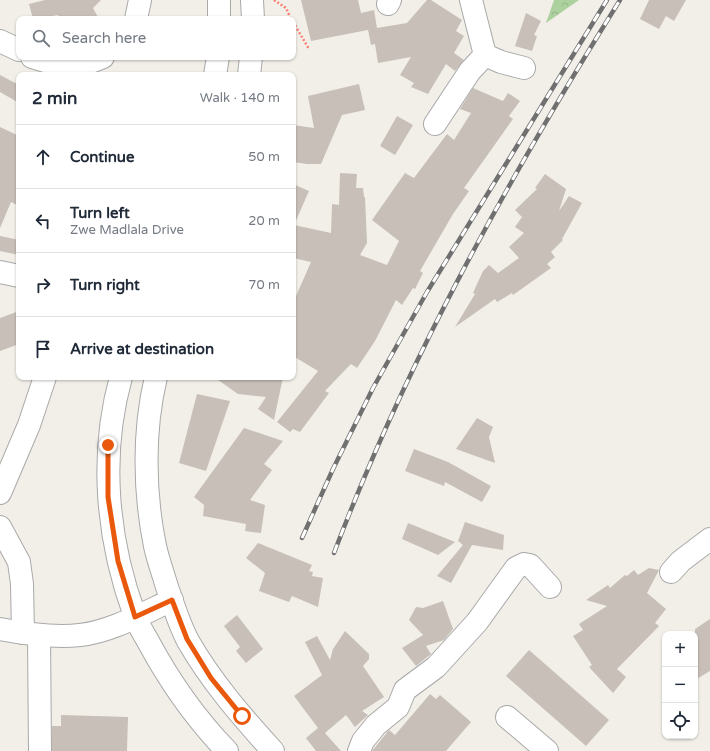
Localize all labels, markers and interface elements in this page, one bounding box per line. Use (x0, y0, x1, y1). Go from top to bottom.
search box (16, 16, 296, 60)
icon: search (30, 27, 52, 49)
text: Search here (62, 29, 146, 47)
text: 2 min (32, 88, 77, 109)
text: Walk · 140 m (200, 90, 280, 106)
icon: ahead (32, 146, 54, 168)
text: Continue (70, 148, 134, 166)
text: 50 m (248, 149, 280, 165)
text: Turn left (70, 204, 130, 222)
icon: left (32, 210, 54, 232)
text: 20 m (248, 213, 280, 229)
text: Zwe Madlala Drive (70, 222, 184, 238)
icon: right (32, 274, 54, 296)
text: Turn right (70, 276, 140, 294)
text: 70 m (248, 277, 280, 293)
icon: arrive (32, 338, 54, 360)
text: Arrive at destination (70, 340, 214, 358)
route end (99, 436, 117, 454)
map controls (662, 631, 698, 739)
button: + (662, 631, 698, 667)
button: − (662, 667, 698, 703)
button: locate (662, 703, 698, 739)
route start (233, 707, 251, 725)

